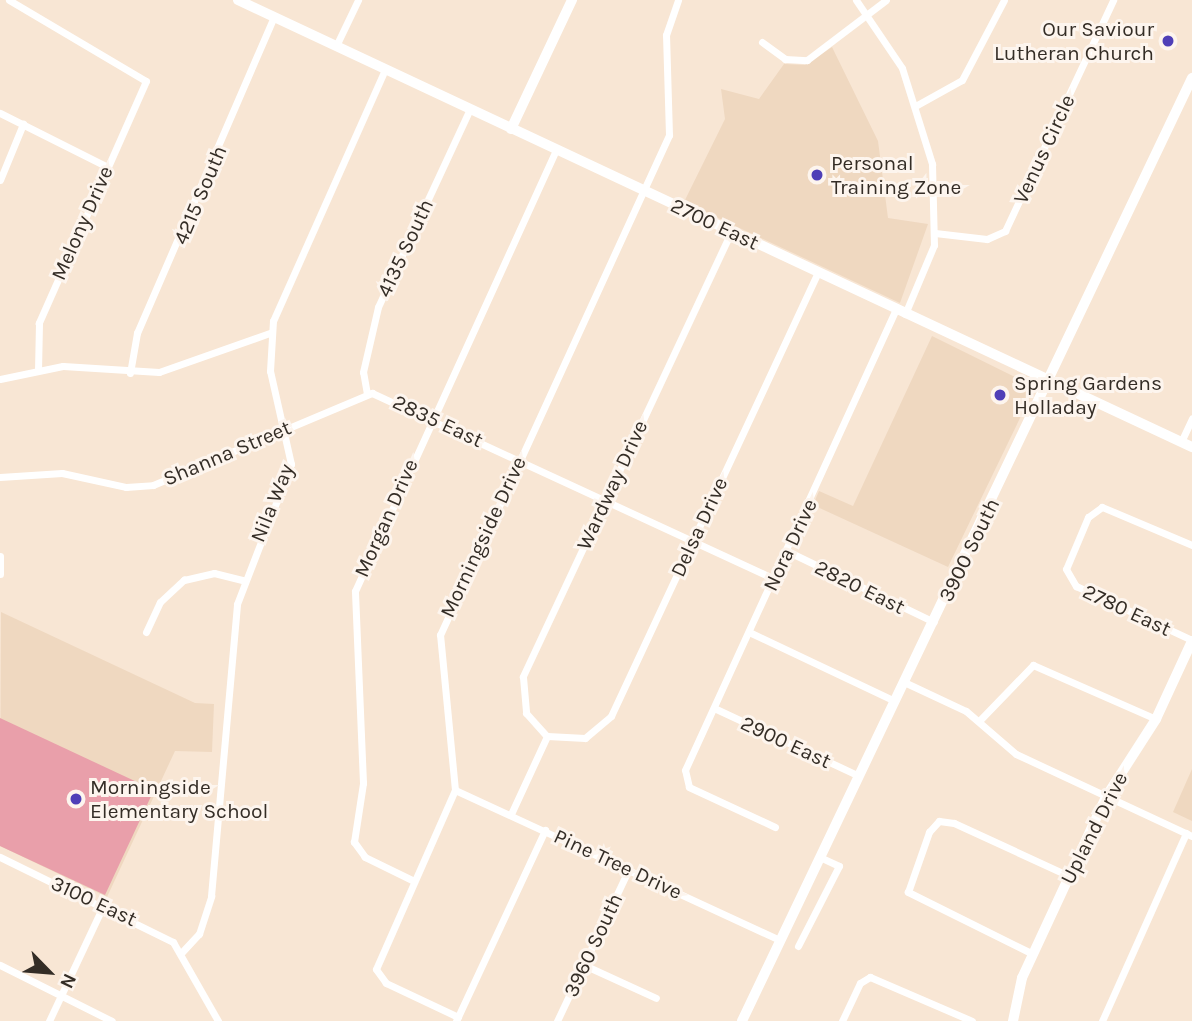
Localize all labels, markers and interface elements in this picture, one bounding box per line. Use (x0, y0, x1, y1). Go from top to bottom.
place label: Our Saviour Lutheran Church (994, 16, 1154, 66)
marker: Our Saviour Lutheran Church (1160, 33, 1176, 49)
street label: Venus Circle (1008, 90, 1080, 208)
street label: 4215 South (168, 142, 232, 248)
place label: Personal Training Zone (831, 150, 961, 200)
street label: Melony Drive (46, 162, 118, 284)
marker: Personal Training Zone (809, 167, 825, 183)
street label: 2700 East (667, 193, 763, 255)
street label: 4135 South (371, 195, 439, 301)
place label: Spring Gardens Holladay (1014, 370, 1162, 420)
marker: Spring Gardens Holladay (992, 387, 1008, 403)
street label: 2835 East (389, 389, 487, 453)
street label: Shanna Street (159, 415, 295, 491)
street label: Wardway Drive (571, 416, 653, 554)
street label: Morningside Drive (435, 452, 531, 622)
street label: Morgan Drive (349, 455, 423, 581)
street label: Nila Way (245, 460, 299, 546)
street label: Delsa Drive (665, 473, 733, 581)
street label: 3900 South (933, 494, 1005, 606)
street label: Nora Drive (758, 495, 822, 595)
street label: 2820 East (811, 554, 909, 620)
street label: 2780 East (1079, 579, 1175, 641)
street label: 2900 East (737, 710, 835, 774)
street label: Upland Drive (1055, 768, 1133, 888)
place label: Morningside Elementary School (90, 774, 268, 824)
marker: Morningside Elementary School (68, 791, 84, 807)
street label: Pine Tree Drive (550, 823, 686, 905)
street label: 3100 East (47, 870, 141, 932)
street label: 3960 South (558, 889, 628, 1001)
north arrow (14, 937, 84, 1007)
text: N (55, 970, 81, 992)

